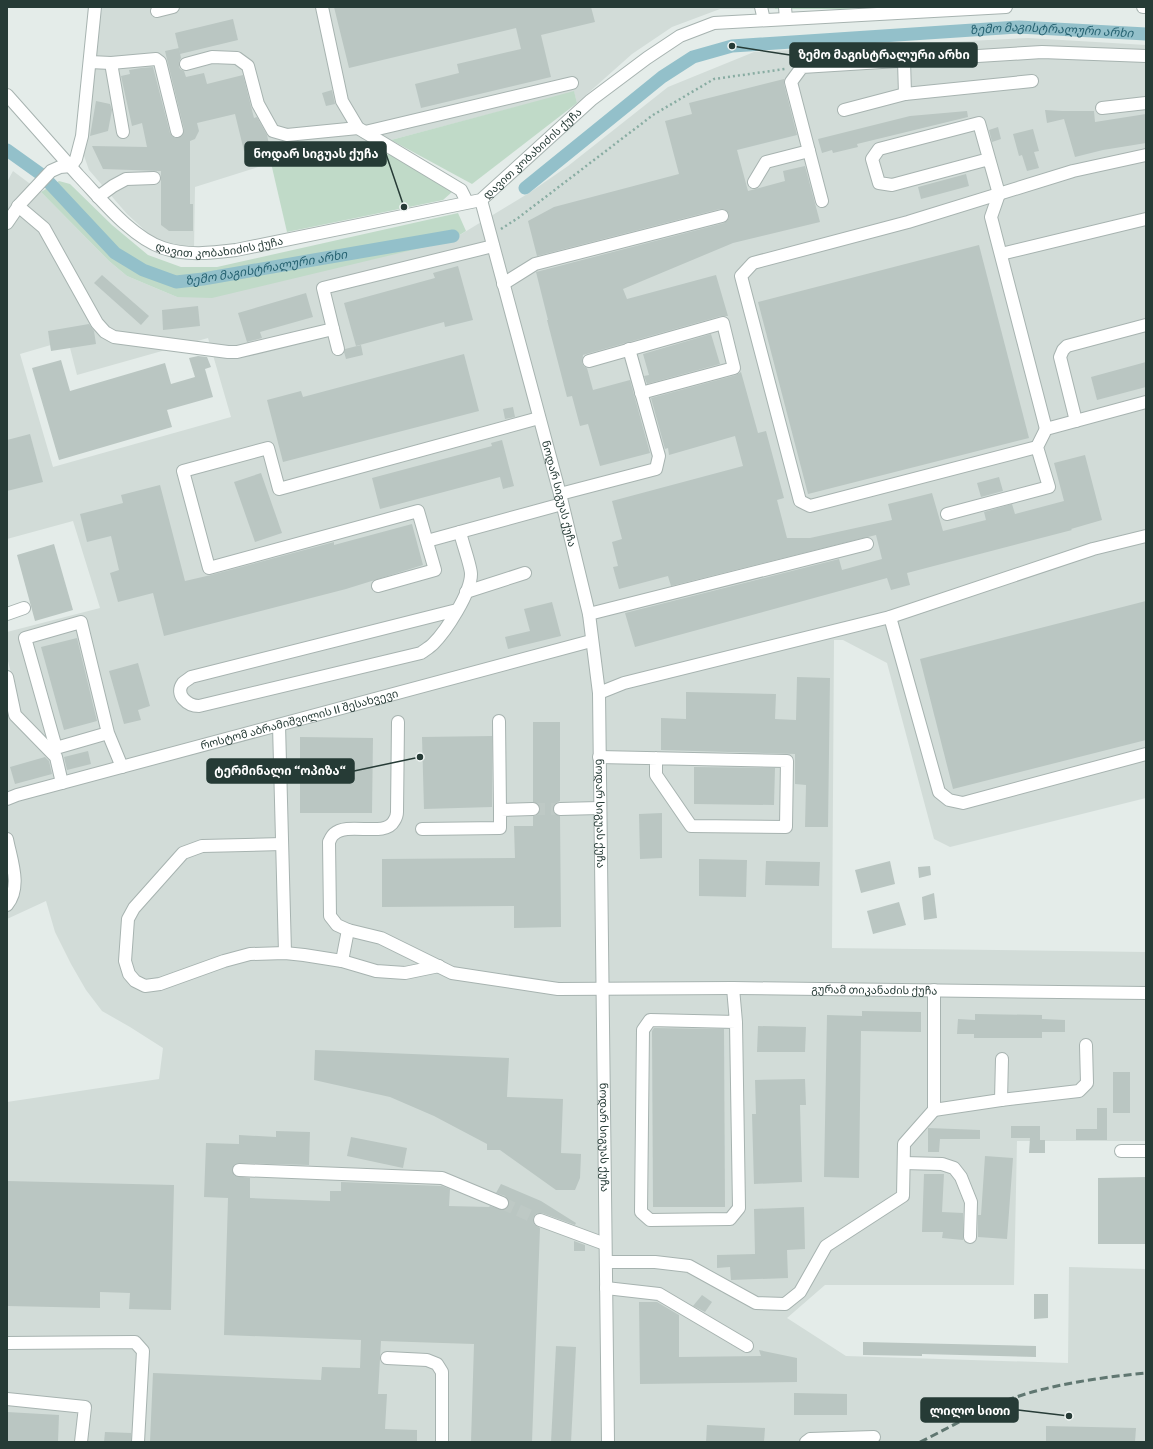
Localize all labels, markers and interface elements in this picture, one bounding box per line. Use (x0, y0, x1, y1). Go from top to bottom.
water label: ზემო მაგისტრალური არხი (969, 20, 1135, 41)
callout: ზემო მაგისტრალური არხი (790, 43, 977, 67)
text: ზემო მაგისტრალური არხი (798, 48, 970, 63)
street label: დავით კობახიძის ქუჩა (481, 106, 585, 202)
callout: ნოდარ სიგუას ქუჩა (245, 142, 386, 166)
text: ნოდარ სიგუას ქუჩა (254, 147, 378, 162)
street label: დავით კობახიძის ქუჩა (154, 235, 284, 260)
water label: ზემო მაგისტრალური არხი (185, 247, 349, 289)
street label: ნოდარ სიგუას ქუჩა (539, 439, 579, 548)
street label: როსტომ აბრამიშვილის II შესახვევი (199, 687, 400, 752)
callout: ტერმინალი “ოპიზა“ (207, 759, 354, 783)
street label: ნოდარ სიგუას ქუჩა (593, 759, 607, 868)
text: ტერმინალი “ოპიზა“ (214, 764, 346, 779)
street label: გურამ თიკანაძის ქუჩა (811, 983, 937, 997)
street label: ნოდარ სიგუას ქუჩა (597, 1083, 611, 1192)
callout: ლილო სითი (921, 1398, 1018, 1422)
text: ლილო სითი (930, 1404, 1010, 1419)

